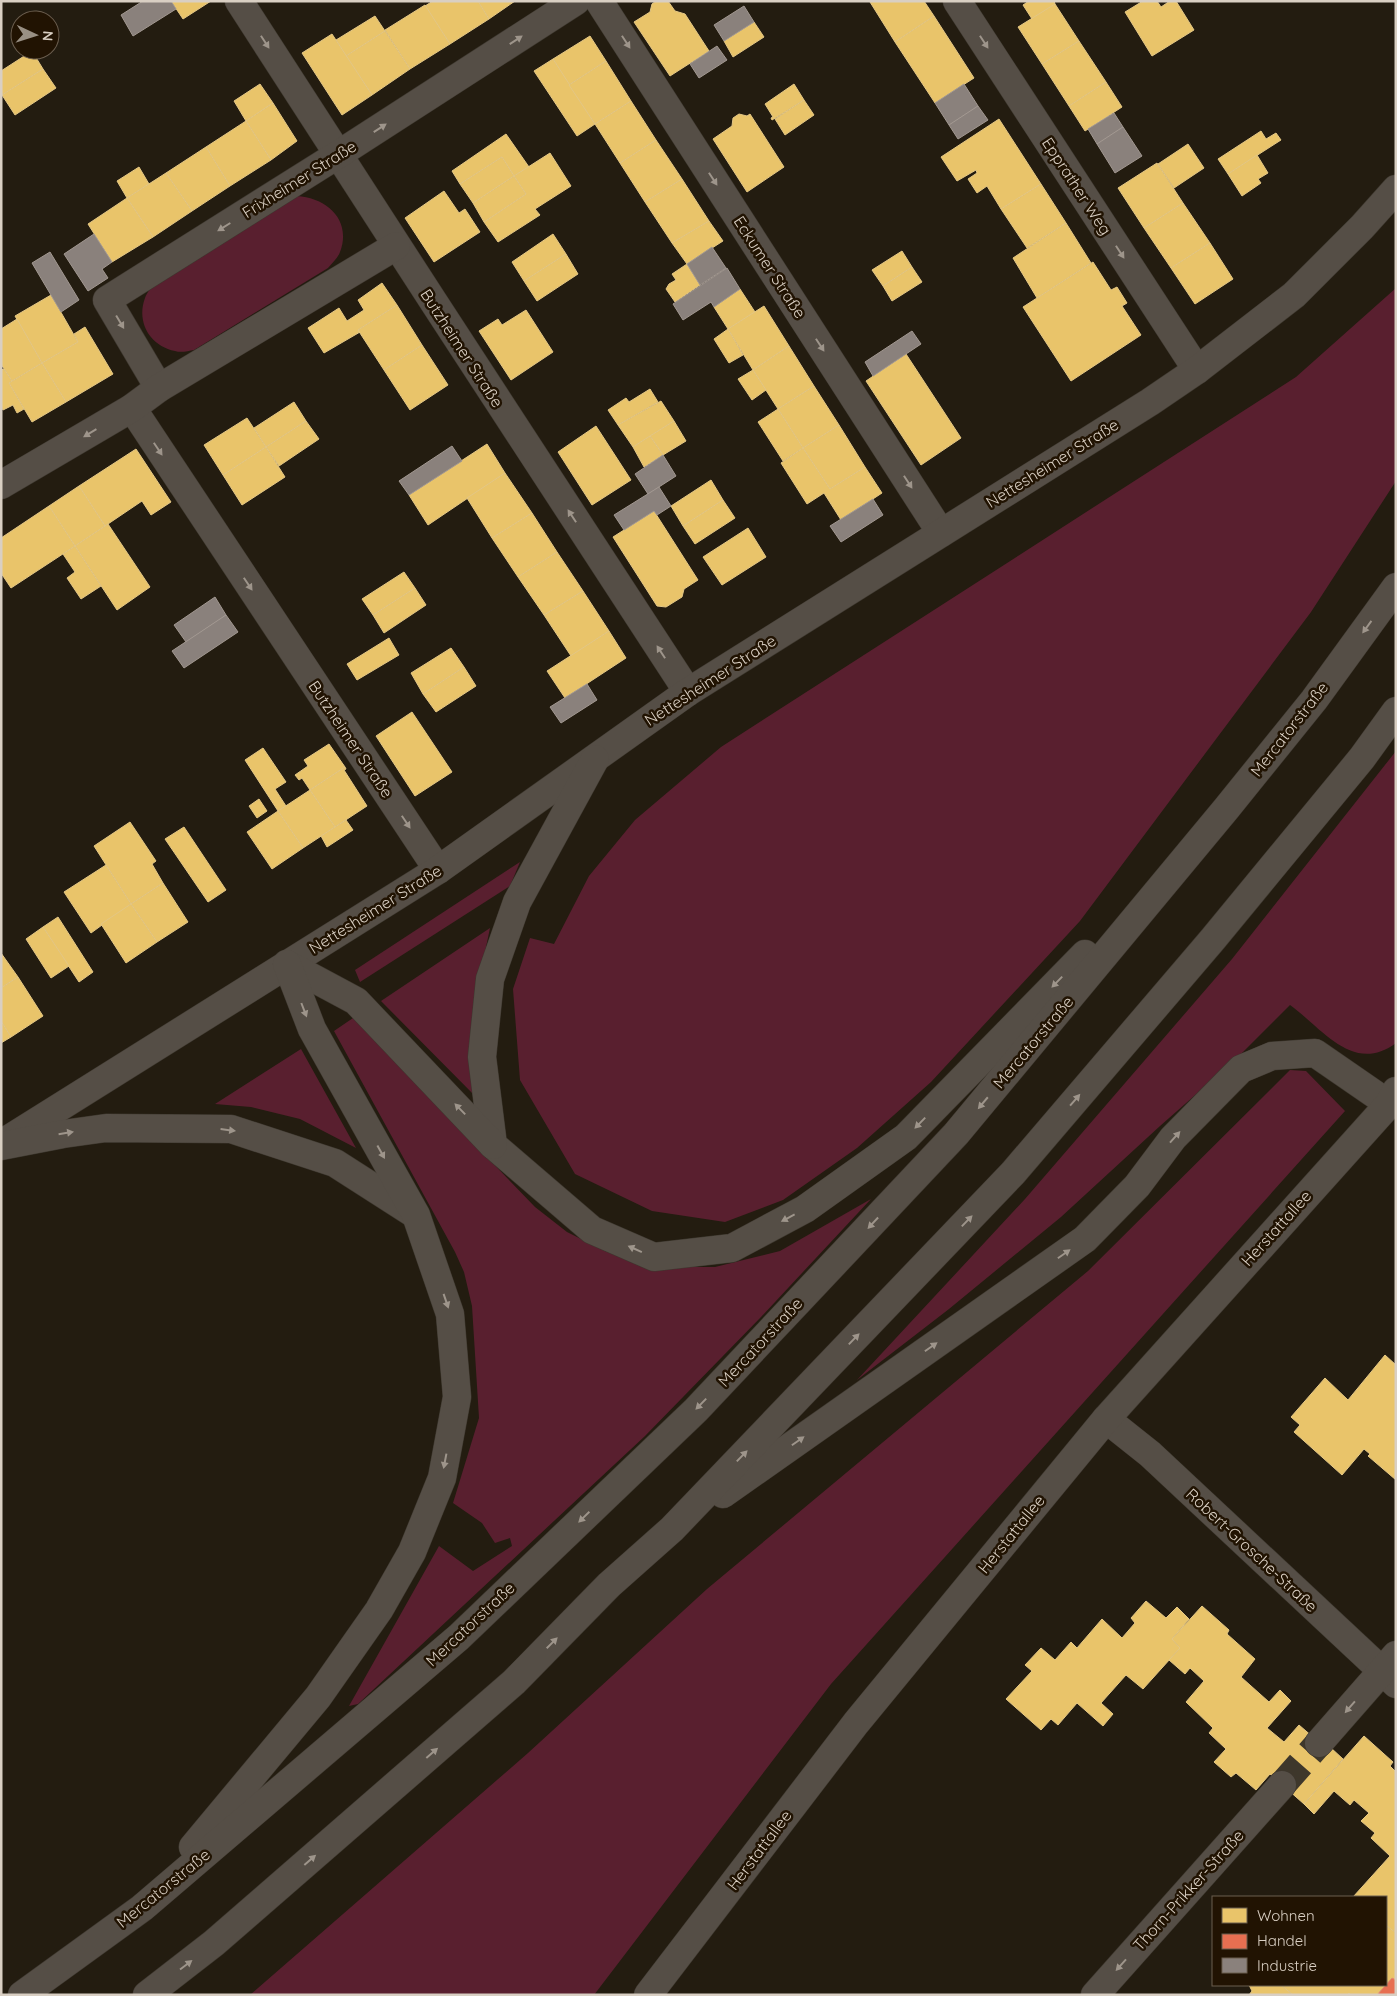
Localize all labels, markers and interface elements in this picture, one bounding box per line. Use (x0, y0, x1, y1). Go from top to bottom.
north arrow (10, 10, 60, 60)
text: N (39, 30, 57, 42)
one-way arrow (261, 35, 270, 49)
one-way arrow (510, 35, 523, 44)
one-way arrow (979, 35, 989, 49)
one-way arrow (621, 36, 630, 49)
one-way arrow (373, 123, 386, 133)
street label: Epprather Weg (1038, 133, 1116, 239)
street label: Frixheimer Straße (238, 136, 360, 222)
one-way arrow (709, 172, 718, 186)
street label: Eckumer Straße (730, 212, 810, 322)
one-way arrow (217, 222, 230, 232)
one-way arrow (1115, 245, 1125, 259)
street label: Butzheimer Straße (416, 285, 508, 411)
one-way arrow (115, 315, 124, 328)
one-way arrow (815, 339, 825, 352)
street label: Nettesheimer Straße (982, 414, 1122, 512)
one-way arrow (83, 429, 96, 438)
one-way arrow (154, 442, 163, 456)
one-way arrow (903, 475, 913, 489)
one-way arrow (567, 509, 577, 522)
one-way arrow (243, 578, 253, 591)
one-way arrow (1362, 620, 1372, 634)
street label: Nettesheimer Straße (641, 630, 779, 730)
one-way arrow (656, 645, 666, 658)
street label: Butzheimer Straße (304, 677, 398, 801)
street label: Mercatorstraße (1246, 678, 1332, 780)
one-way arrow (401, 815, 411, 829)
street label: Nettesheimer Straße (305, 860, 445, 958)
one-way arrow (1052, 976, 1064, 988)
street label: Mercatorstraße (989, 992, 1077, 1092)
one-way arrow (301, 1002, 309, 1017)
one-way arrow (1069, 1095, 1081, 1107)
one-way arrow (977, 1096, 988, 1109)
one-way arrow (454, 1104, 466, 1116)
one-way arrow (914, 1117, 926, 1129)
one-way arrow (221, 1126, 237, 1134)
one-way arrow (59, 1129, 75, 1137)
one-way arrow (1169, 1131, 1181, 1143)
one-way arrow (377, 1146, 386, 1159)
street label: Herstattallee (1237, 1186, 1315, 1270)
one-way arrow (781, 1214, 796, 1222)
one-way arrow (867, 1216, 879, 1228)
one-way arrow (961, 1216, 973, 1228)
one-way arrow (628, 1244, 642, 1252)
one-way arrow (1057, 1249, 1071, 1259)
street label: Mercatorstraße (714, 1293, 806, 1391)
one-way arrow (442, 1294, 450, 1309)
one-way arrow (848, 1333, 860, 1345)
one-way arrow (924, 1342, 938, 1352)
one-way arrow (695, 1398, 707, 1410)
one-way arrow (791, 1436, 805, 1446)
one-way arrow (736, 1451, 748, 1463)
one-way arrow (440, 1454, 448, 1470)
street label: Robert-Grosche-Straße (1182, 1484, 1322, 1616)
street label: Herstattallee (973, 1491, 1049, 1577)
one-way arrow (579, 1511, 591, 1523)
street label: Mercatorstraße (421, 1578, 519, 1670)
one-way arrow (546, 1638, 558, 1650)
one-way arrow (1344, 1700, 1356, 1712)
one-way arrow (426, 1747, 438, 1759)
street label: Herstattallee (722, 1806, 796, 1894)
street label: Thorn-Prikker-Straße (1128, 1825, 1248, 1955)
street label: Mercatorstraße (112, 1844, 214, 1932)
one-way arrow (303, 1854, 315, 1866)
legend (1212, 1896, 1387, 1986)
text: Wohnen (1257, 1906, 1315, 1925)
text: Handel (1257, 1931, 1307, 1950)
text: Industrie (1257, 1956, 1317, 1975)
one-way arrow (1116, 1959, 1127, 1972)
one-way arrow (179, 1960, 193, 1970)

